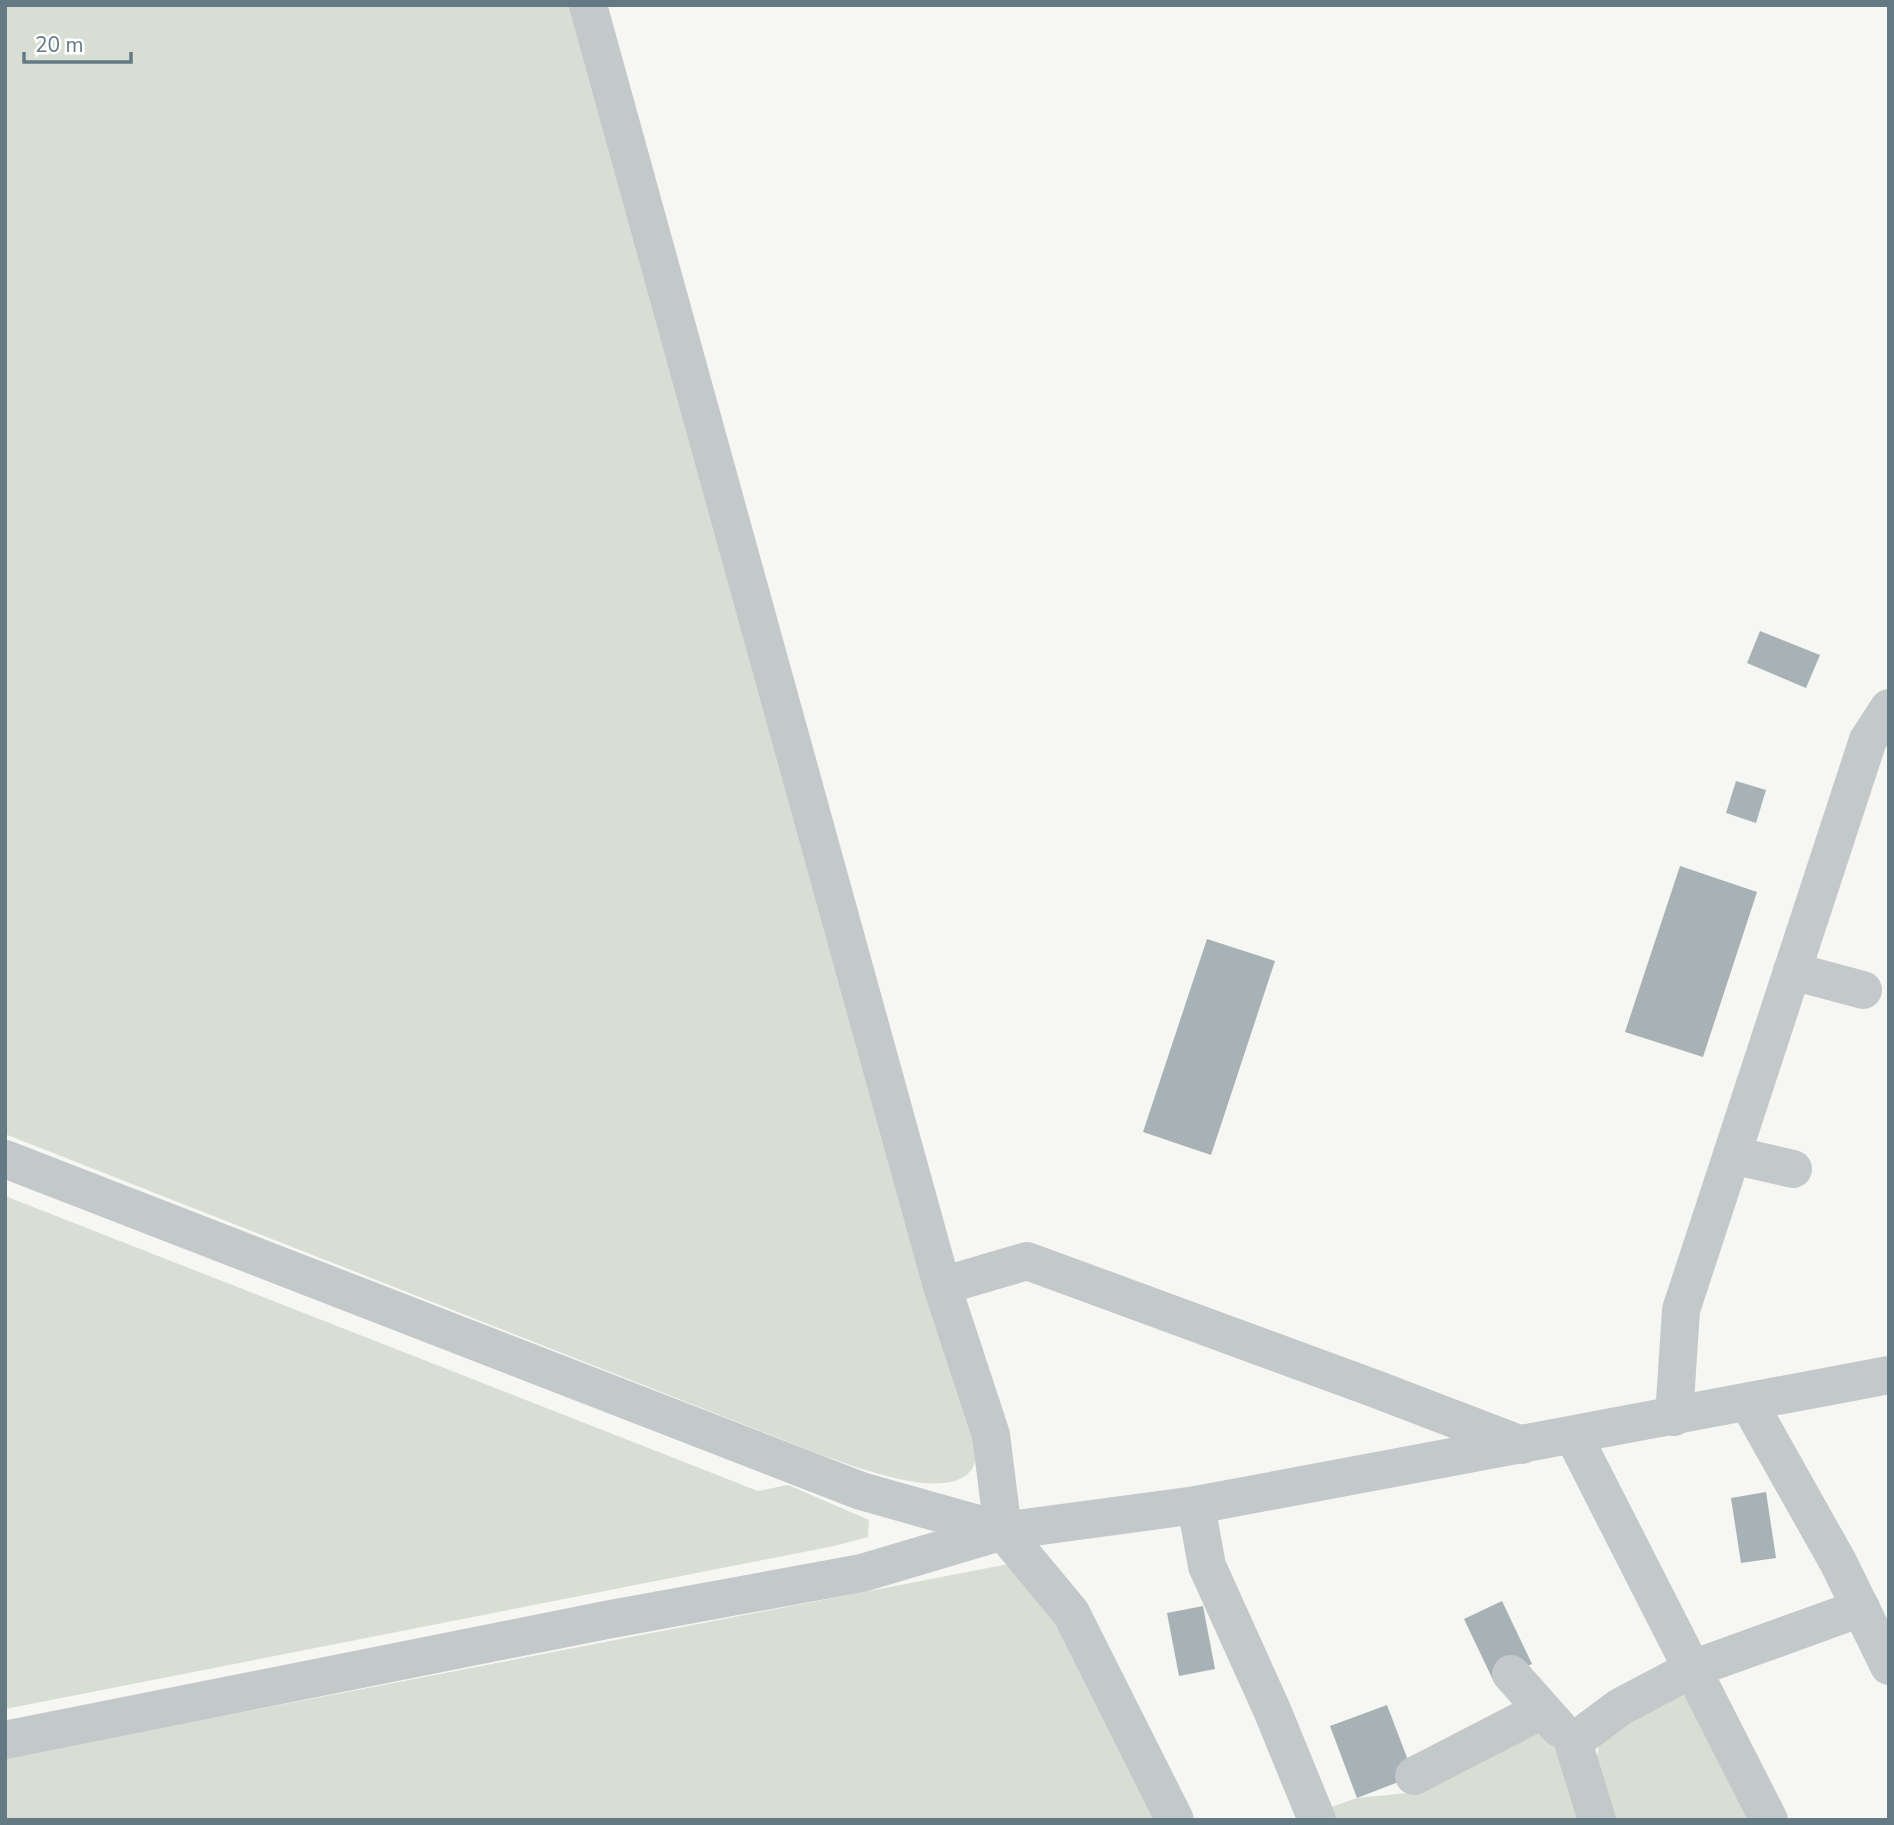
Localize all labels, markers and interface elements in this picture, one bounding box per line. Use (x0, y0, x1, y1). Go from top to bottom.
scale bar (24, 21, 131, 65)
text: 20 m (35, 31, 84, 59)

